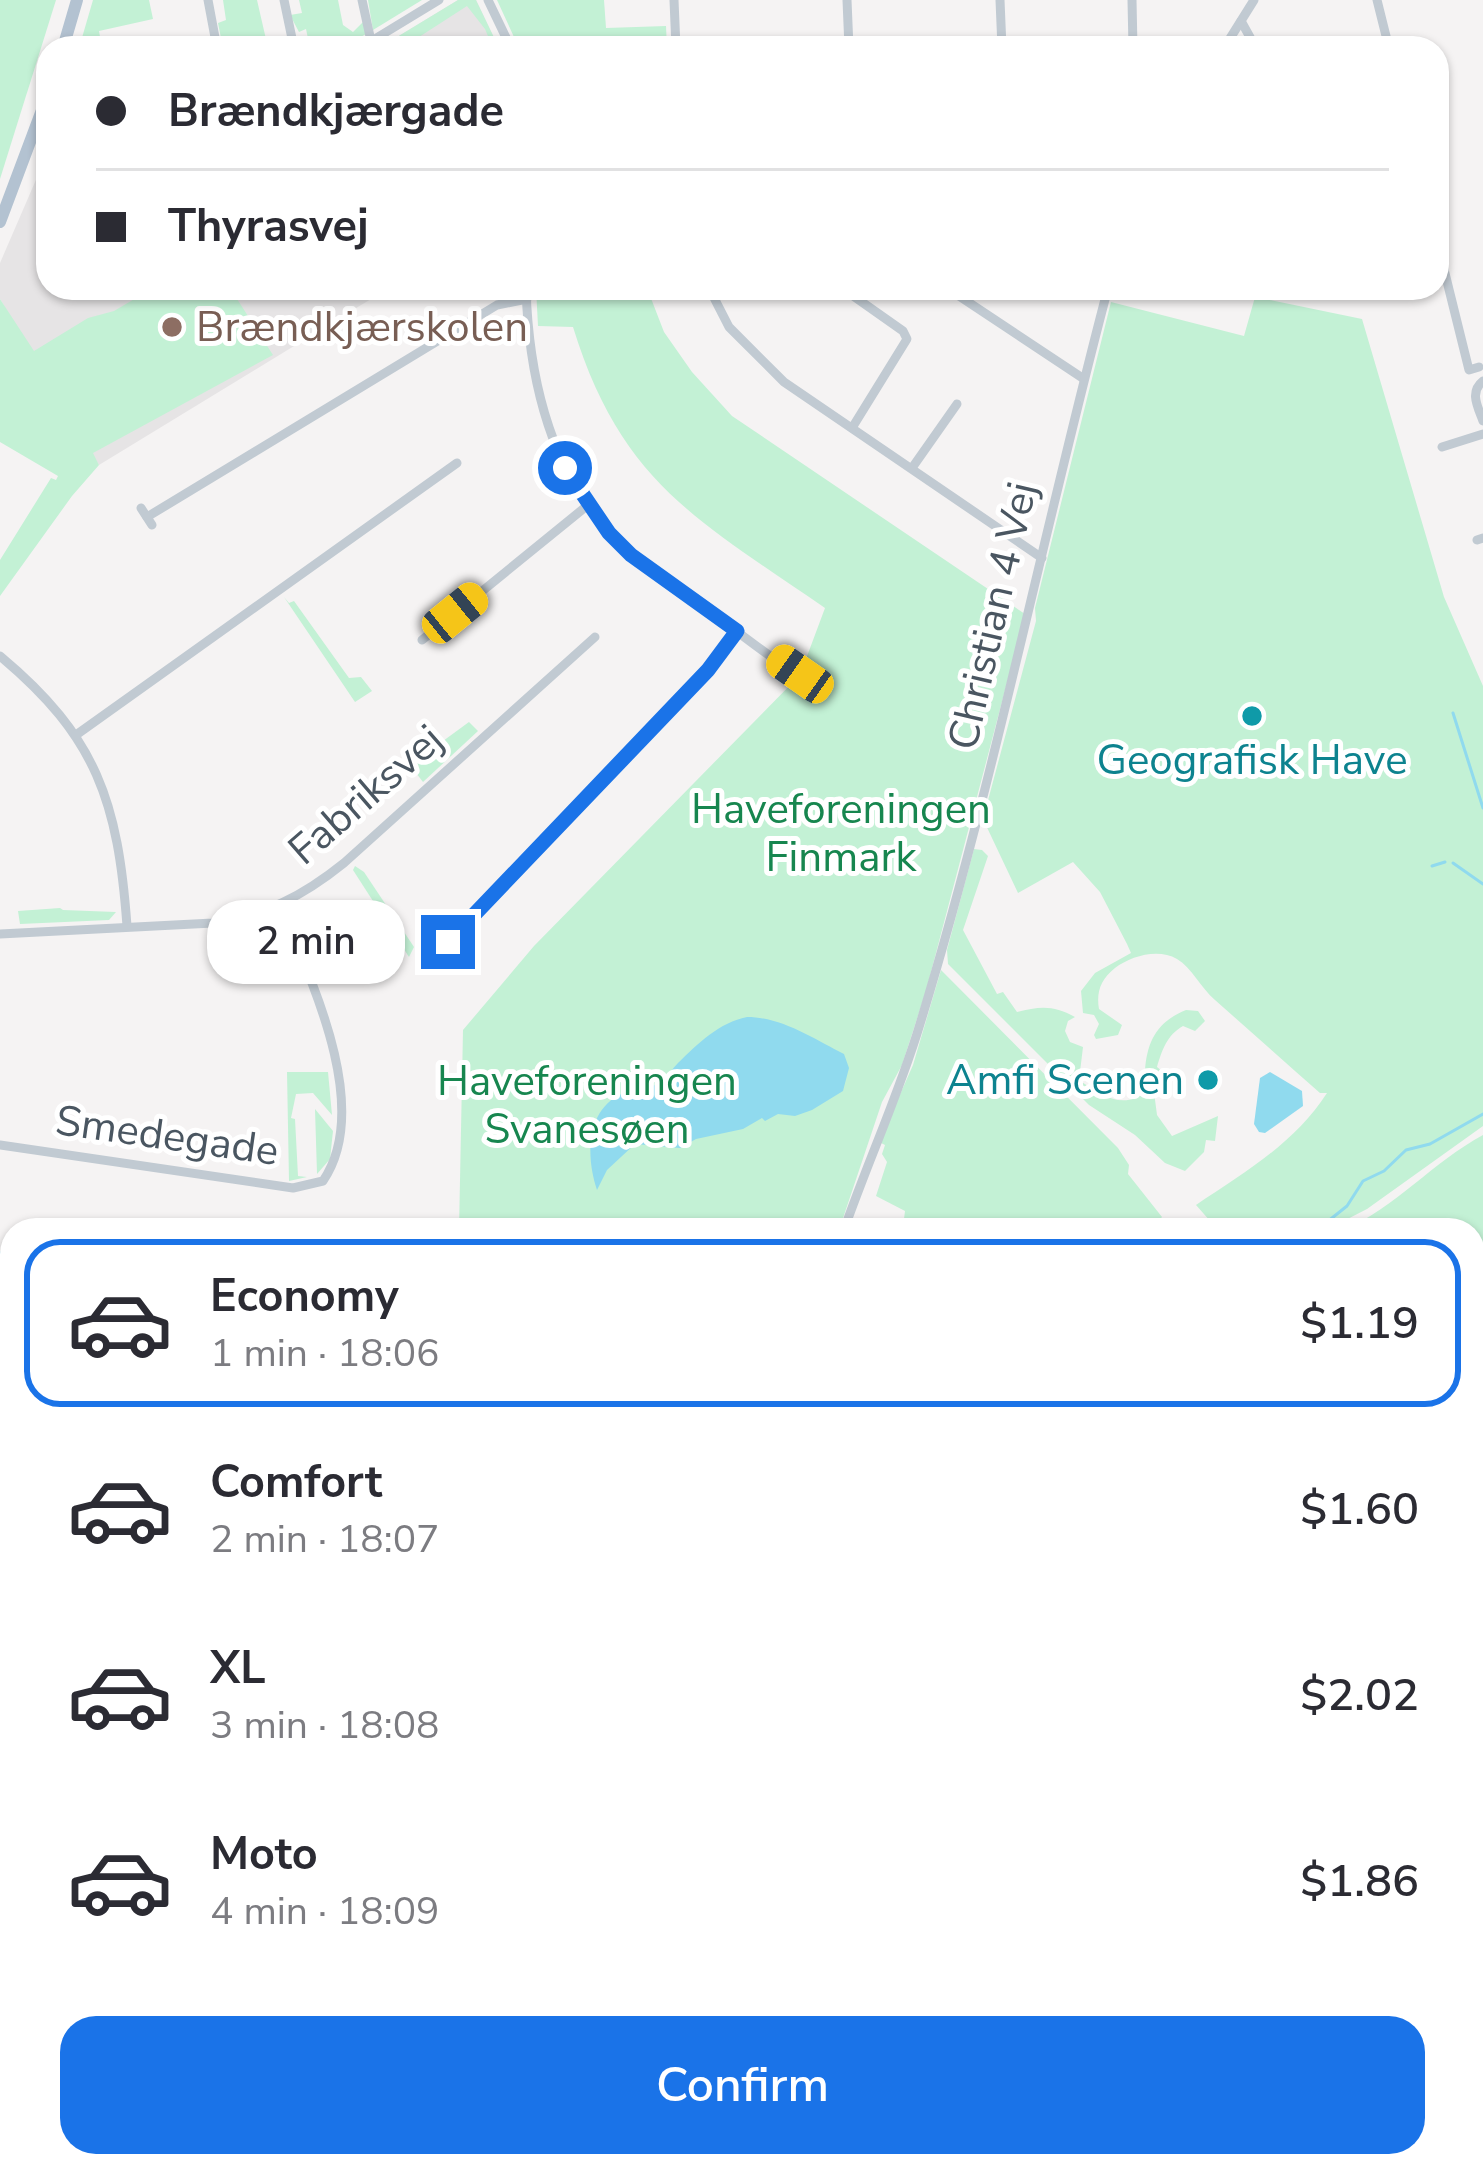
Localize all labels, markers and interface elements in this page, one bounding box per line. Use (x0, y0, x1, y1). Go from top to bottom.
text: Brændkjærgade (168, 81, 504, 142)
text: Thyrasvej (168, 196, 369, 257)
place label: Brændkjærskolen (196, 299, 528, 356)
marker: Brændkjærskolen (159, 314, 185, 340)
route start (538, 441, 592, 495)
street label: Christian 4 Vej (935, 477, 1051, 755)
car (416, 576, 494, 650)
car (760, 639, 840, 709)
marker: Geografisk Have (1239, 703, 1265, 729)
street label: Fabriksvej (276, 712, 456, 878)
place label: Geografisk Have (1096, 732, 1408, 789)
park label: Haveforeningen Finmark (691, 781, 991, 886)
callout: 2 min (208, 900, 406, 984)
text: 2 min (256, 915, 356, 968)
route end (421, 915, 475, 969)
place label: Amfi Scenen (946, 1052, 1184, 1109)
park label: Haveforeningen Svanesøen (437, 1053, 737, 1158)
marker: Amfi Scenen (1195, 1067, 1221, 1093)
street label: Smedegade (52, 1092, 282, 1180)
text: Economy (210, 1266, 399, 1327)
icon: car (66, 1269, 174, 1377)
text: $1.19 (1300, 1293, 1419, 1354)
text: 1 min · 18:06 (210, 1327, 439, 1380)
text: Comfort (210, 1452, 382, 1513)
icon: car (66, 1455, 174, 1563)
text: $1.60 (1300, 1479, 1419, 1540)
text: 2 min · 18:07 (210, 1513, 439, 1566)
text: XL (210, 1638, 266, 1699)
icon: car (66, 1641, 174, 1749)
text: $2.02 (1300, 1665, 1419, 1726)
text: 3 min · 18:08 (210, 1699, 439, 1752)
text: Moto (210, 1824, 318, 1885)
icon: car (66, 1827, 174, 1935)
text: $1.86 (1300, 1851, 1419, 1912)
text: 4 min · 18:09 (210, 1885, 439, 1938)
button: Confirm (60, 2016, 1425, 2154)

